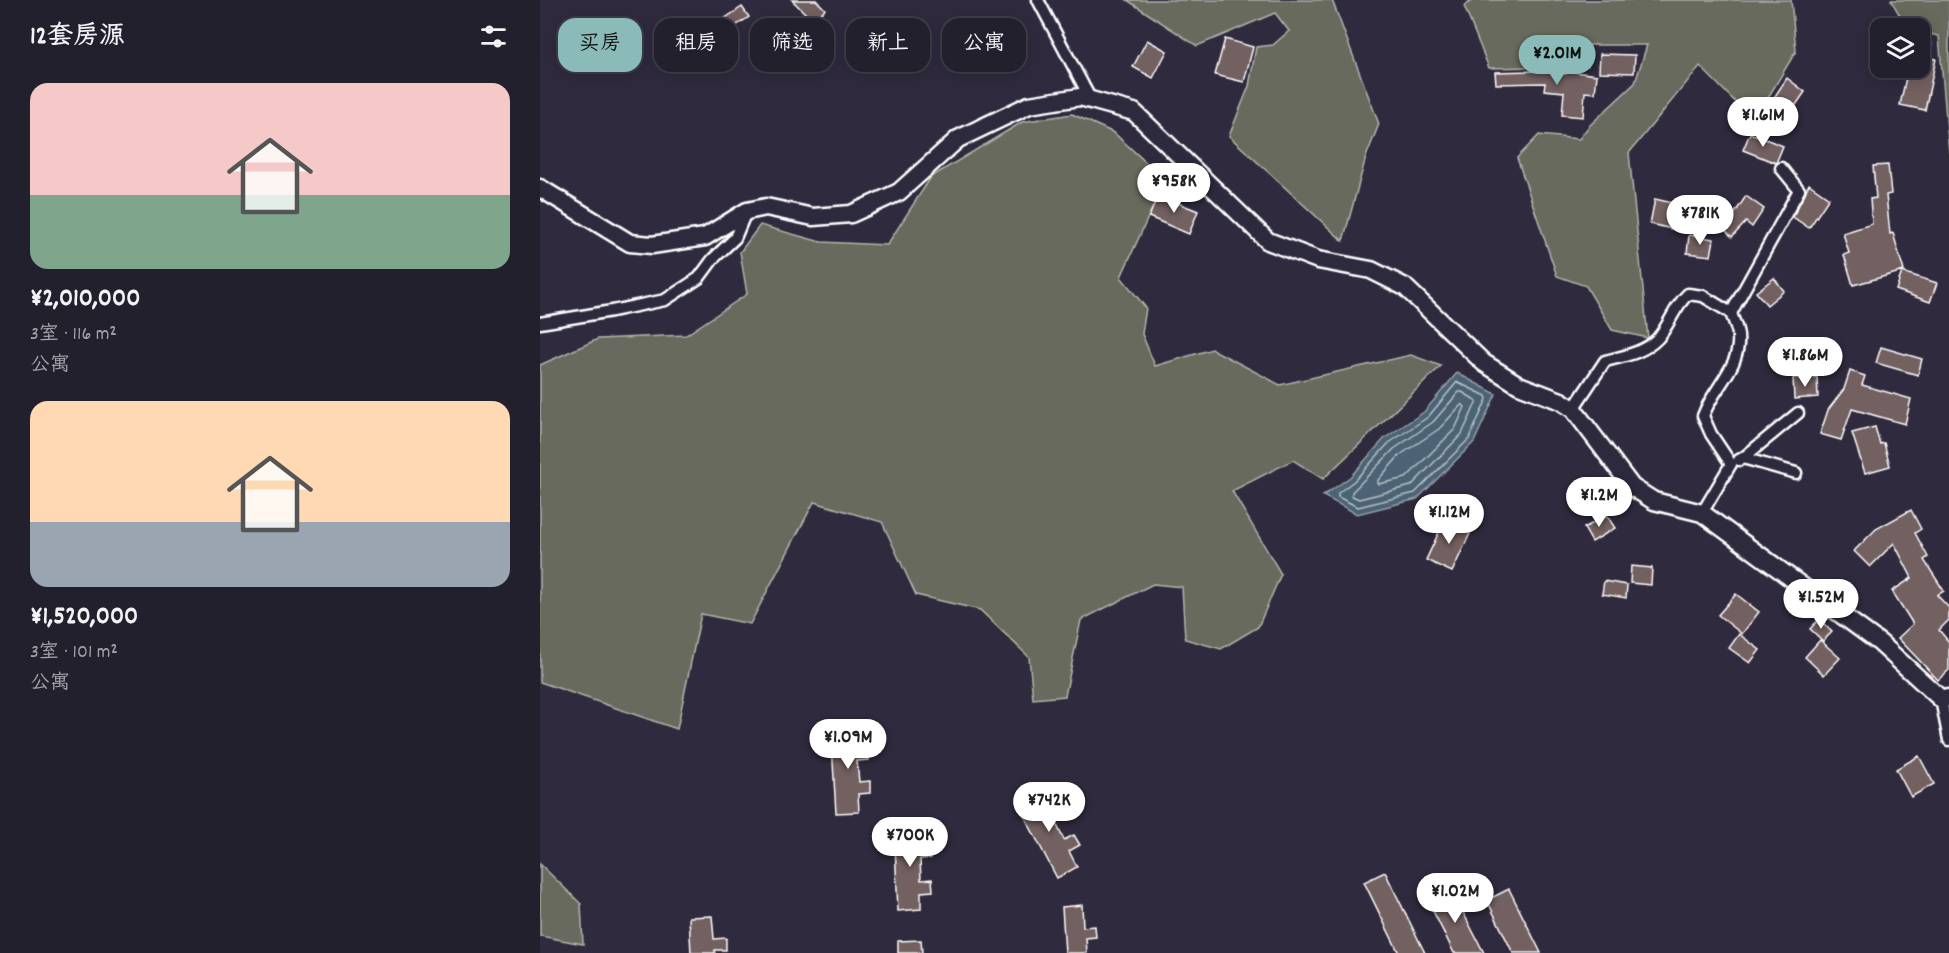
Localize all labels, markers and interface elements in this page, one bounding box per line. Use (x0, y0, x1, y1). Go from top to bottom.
chip: 买房 (558, 18, 642, 72)
chip: 租房 (654, 18, 738, 72)
chip: 筛选 (750, 18, 834, 72)
chip: 新上 (846, 18, 930, 72)
chip: 公寓 (942, 18, 1026, 72)
map controls (1870, 18, 1930, 78)
button: layers (1870, 18, 1930, 78)
text: 12套房源 (30, 19, 125, 56)
icon: filters (477, 20, 510, 53)
pin: ¥2.01M (1508, 35, 1606, 86)
text: ¥2.01M (1533, 40, 1581, 68)
pin: ¥1.61M (1714, 97, 1812, 148)
text: ¥1.61M (1741, 102, 1785, 130)
icon: home (216, 122, 324, 230)
pin: ¥958K (1132, 163, 1216, 214)
text: ¥958K (1151, 168, 1197, 196)
pin: ¥781K (1658, 195, 1742, 246)
text: ¥781K (1681, 200, 1719, 228)
text: ¥2,010,000 (30, 281, 140, 318)
text: 3室 · 116 m² (30, 321, 117, 349)
pin: ¥1.86M (1756, 337, 1854, 388)
text: ¥1.86M (1782, 342, 1828, 370)
text: 公寓 (30, 352, 70, 380)
icon: home (216, 440, 324, 548)
pin: ¥1.2M (1557, 477, 1641, 528)
text: ¥1.2M (1580, 482, 1618, 510)
pin: ¥1.12M (1400, 494, 1498, 545)
text: ¥1.12M (1428, 499, 1470, 527)
pin: ¥1.52M (1772, 579, 1870, 630)
text: ¥1.52M (1797, 584, 1845, 612)
text: ¥1,520,000 (30, 599, 138, 636)
text: 3室 · 101 m² (30, 639, 118, 667)
text: 公寓 (30, 670, 70, 698)
pin: ¥1.09M (799, 719, 897, 770)
text: ¥1.09M (823, 724, 873, 752)
pin: ¥742K (1007, 782, 1091, 833)
text: ¥742K (1027, 787, 1071, 815)
pin: ¥700K (868, 817, 952, 868)
text: ¥700K (886, 822, 934, 850)
pin: ¥1.02M (1406, 873, 1504, 924)
text: ¥1.02M (1431, 878, 1479, 906)

